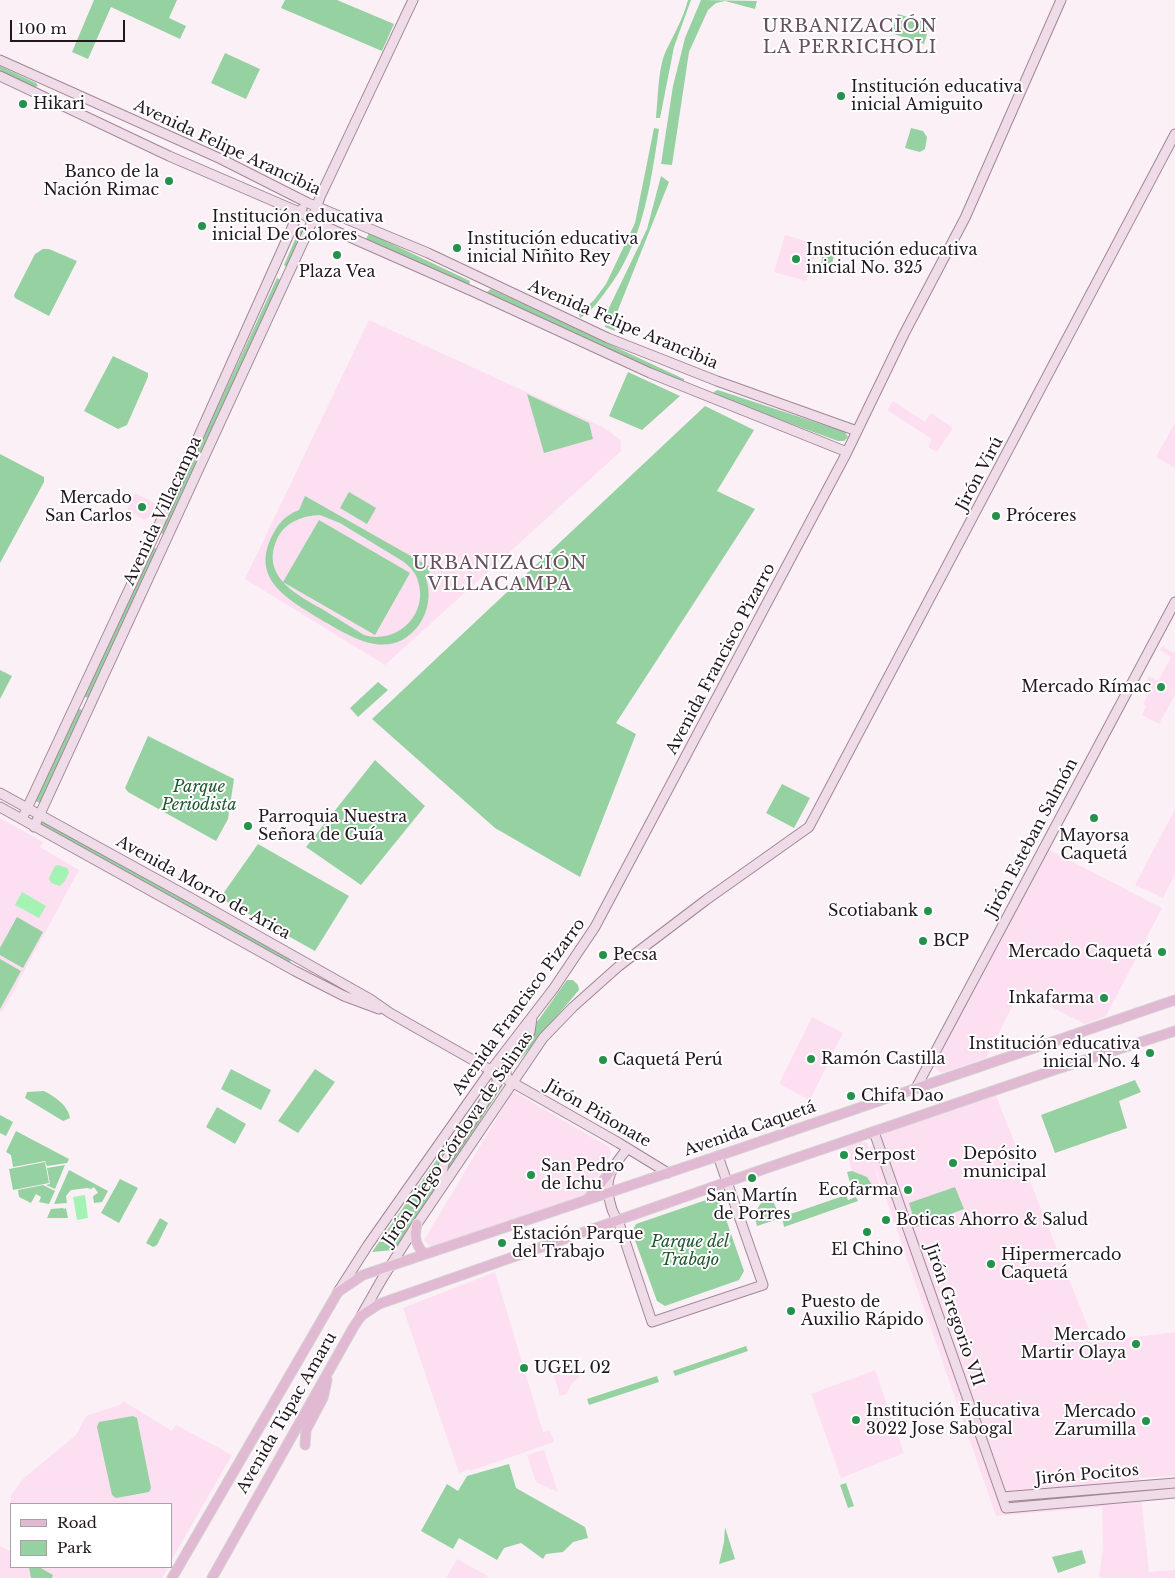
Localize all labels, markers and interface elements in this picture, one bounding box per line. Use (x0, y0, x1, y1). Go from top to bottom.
scale bar (12, 10, 128, 42)
district label: URBANIZACIÓN LA PERRICHOLI (761, 16, 939, 58)
text: 100 m (18, 19, 67, 38)
place label: Institución educativa inicial Amiguito (851, 77, 1022, 115)
marker: Institución educativa inicial Amiguito (835, 90, 847, 102)
place label: Hikari (33, 94, 85, 114)
street label: Avenida Felipe Arancibia (131, 96, 323, 200)
marker: Hikari (17, 98, 29, 110)
place label: Banco de la Nación Rimac (44, 162, 159, 200)
marker: Banco de la Nación Rimac (163, 175, 175, 187)
place label: Institución educativa inicial De Colores (212, 207, 383, 245)
marker: Institución educativa inicial De Colores (196, 220, 208, 232)
place label: Institución educativa inicial Niñito Rey (467, 229, 638, 267)
place label: Institución educativa inicial No. 325 (806, 240, 977, 278)
marker: Institución educativa inicial Niñito Rey (451, 242, 463, 254)
marker: Plaza Vea (331, 249, 343, 261)
marker: Institución educativa inicial No. 325 (790, 253, 802, 265)
place label: Plaza Vea (299, 262, 375, 282)
street label: Avenida Felipe Arancibia (525, 276, 721, 374)
street label: Avenida Villacampa (120, 433, 206, 589)
street label: Jirón Virú (952, 434, 1008, 514)
place label: Mercado San Carlos (45, 488, 132, 526)
marker: Mercado San Carlos (136, 501, 148, 513)
place label: Próceres (1006, 506, 1077, 526)
marker: Próceres (990, 510, 1002, 522)
district label: URBANIZACIÓN VILLACAMPA (411, 553, 589, 596)
street label: Avenida Francisco Pizarro (662, 560, 780, 758)
place label: Mercado Rímac (1021, 677, 1151, 697)
marker: Mercado Rímac (1155, 681, 1167, 693)
street label: Jirón Esteban Salmón (982, 755, 1082, 921)
park label: Parque Periodista (162, 777, 236, 815)
place label: Parroquia Nuestra Señora de Guía (258, 807, 407, 845)
marker: Mayorsa Caquetá (1088, 812, 1100, 824)
marker: Parroquia Nuestra Señora de Guía (242, 820, 254, 832)
place label: Mayorsa Caquetá (1059, 826, 1129, 864)
street label: Avenida Morro de Arica (113, 832, 293, 944)
place label: Scotiabank (828, 901, 918, 921)
marker: Scotiabank (922, 905, 934, 917)
street label: Avenida Francisco Pizarro (448, 915, 590, 1099)
place label: BCP (933, 931, 969, 951)
marker: BCP (917, 935, 929, 947)
place label: Mercado Caquetá (1008, 942, 1152, 962)
place label: Pecsa (613, 945, 657, 965)
marker: Mercado Caquetá (1156, 946, 1168, 958)
marker: Pecsa (597, 949, 609, 961)
place label: Inkafarma (1008, 988, 1094, 1008)
marker: Inkafarma (1098, 992, 1110, 1004)
street label: Jirón Diego Córdova de Salinas (379, 1028, 537, 1250)
place label: Institución educativa inicial No. 4 (969, 1034, 1140, 1072)
marker: Institución educativa inicial No. 4 (1144, 1047, 1156, 1059)
place label: Ramón Castilla (821, 1049, 945, 1069)
place label: Caquetá Perú (613, 1050, 723, 1070)
marker: Ramón Castilla (805, 1053, 817, 1065)
marker: Caquetá Perú (597, 1054, 609, 1066)
street label: Jirón Piñonate (542, 1076, 654, 1152)
place label: Chifa Dao (861, 1086, 944, 1106)
marker: Chifa Dao (845, 1090, 857, 1102)
street label: Avenida Caquetá (682, 1098, 818, 1160)
place label: Depósito municipal (963, 1144, 1046, 1182)
place label: Serpost (854, 1145, 916, 1165)
marker: Serpost (838, 1149, 850, 1161)
place label: San Pedro de Ichu (541, 1156, 624, 1194)
marker: Depósito municipal (947, 1157, 959, 1169)
marker: San Pedro de Ichu (525, 1169, 537, 1181)
marker: San Martín de Porres (746, 1172, 758, 1184)
place label: Ecofarma (818, 1180, 898, 1200)
marker: Ecofarma (902, 1184, 914, 1196)
place label: San Martín de Porres (706, 1186, 798, 1224)
place label: Boticas Ahorro & Salud (896, 1210, 1088, 1230)
marker: Boticas Ahorro & Salud (880, 1214, 892, 1226)
place label: Estación Parque del Trabajo (512, 1224, 643, 1262)
marker: El Chino (861, 1226, 873, 1238)
park label: Parque del Trabajo (651, 1232, 729, 1270)
marker: Estación Parque del Trabajo (496, 1237, 508, 1249)
place label: El Chino (831, 1240, 903, 1260)
street label: Jirón Gregorio VII (921, 1241, 987, 1389)
place label: Hipermercado Caquetá (1001, 1245, 1121, 1283)
marker: Hipermercado Caquetá (985, 1258, 997, 1270)
place label: Puesto de Auxilio Rápido (801, 1292, 924, 1330)
marker: Puesto de Auxilio Rápido (785, 1305, 797, 1317)
place label: Mercado Martir Olaya (1021, 1325, 1126, 1363)
street label: Avenida Túpac Amaru (233, 1329, 341, 1497)
marker: Mercado Martir Olaya (1130, 1338, 1142, 1350)
place label: UGEL 02 (534, 1358, 611, 1378)
marker: UGEL 02 (518, 1362, 530, 1374)
place label: Institución Educativa 3022 Jose Sabogal (866, 1401, 1040, 1439)
place label: Mercado Zarumilla (1055, 1402, 1136, 1440)
marker: Institución Educativa 3022 Jose Sabogal (850, 1414, 862, 1426)
marker: Mercado Zarumilla (1140, 1415, 1152, 1427)
street label: Jirón Pocitos (1034, 1461, 1140, 1489)
legend (10, 1503, 172, 1568)
text: Road (57, 1513, 97, 1532)
text: Park (57, 1538, 92, 1557)

